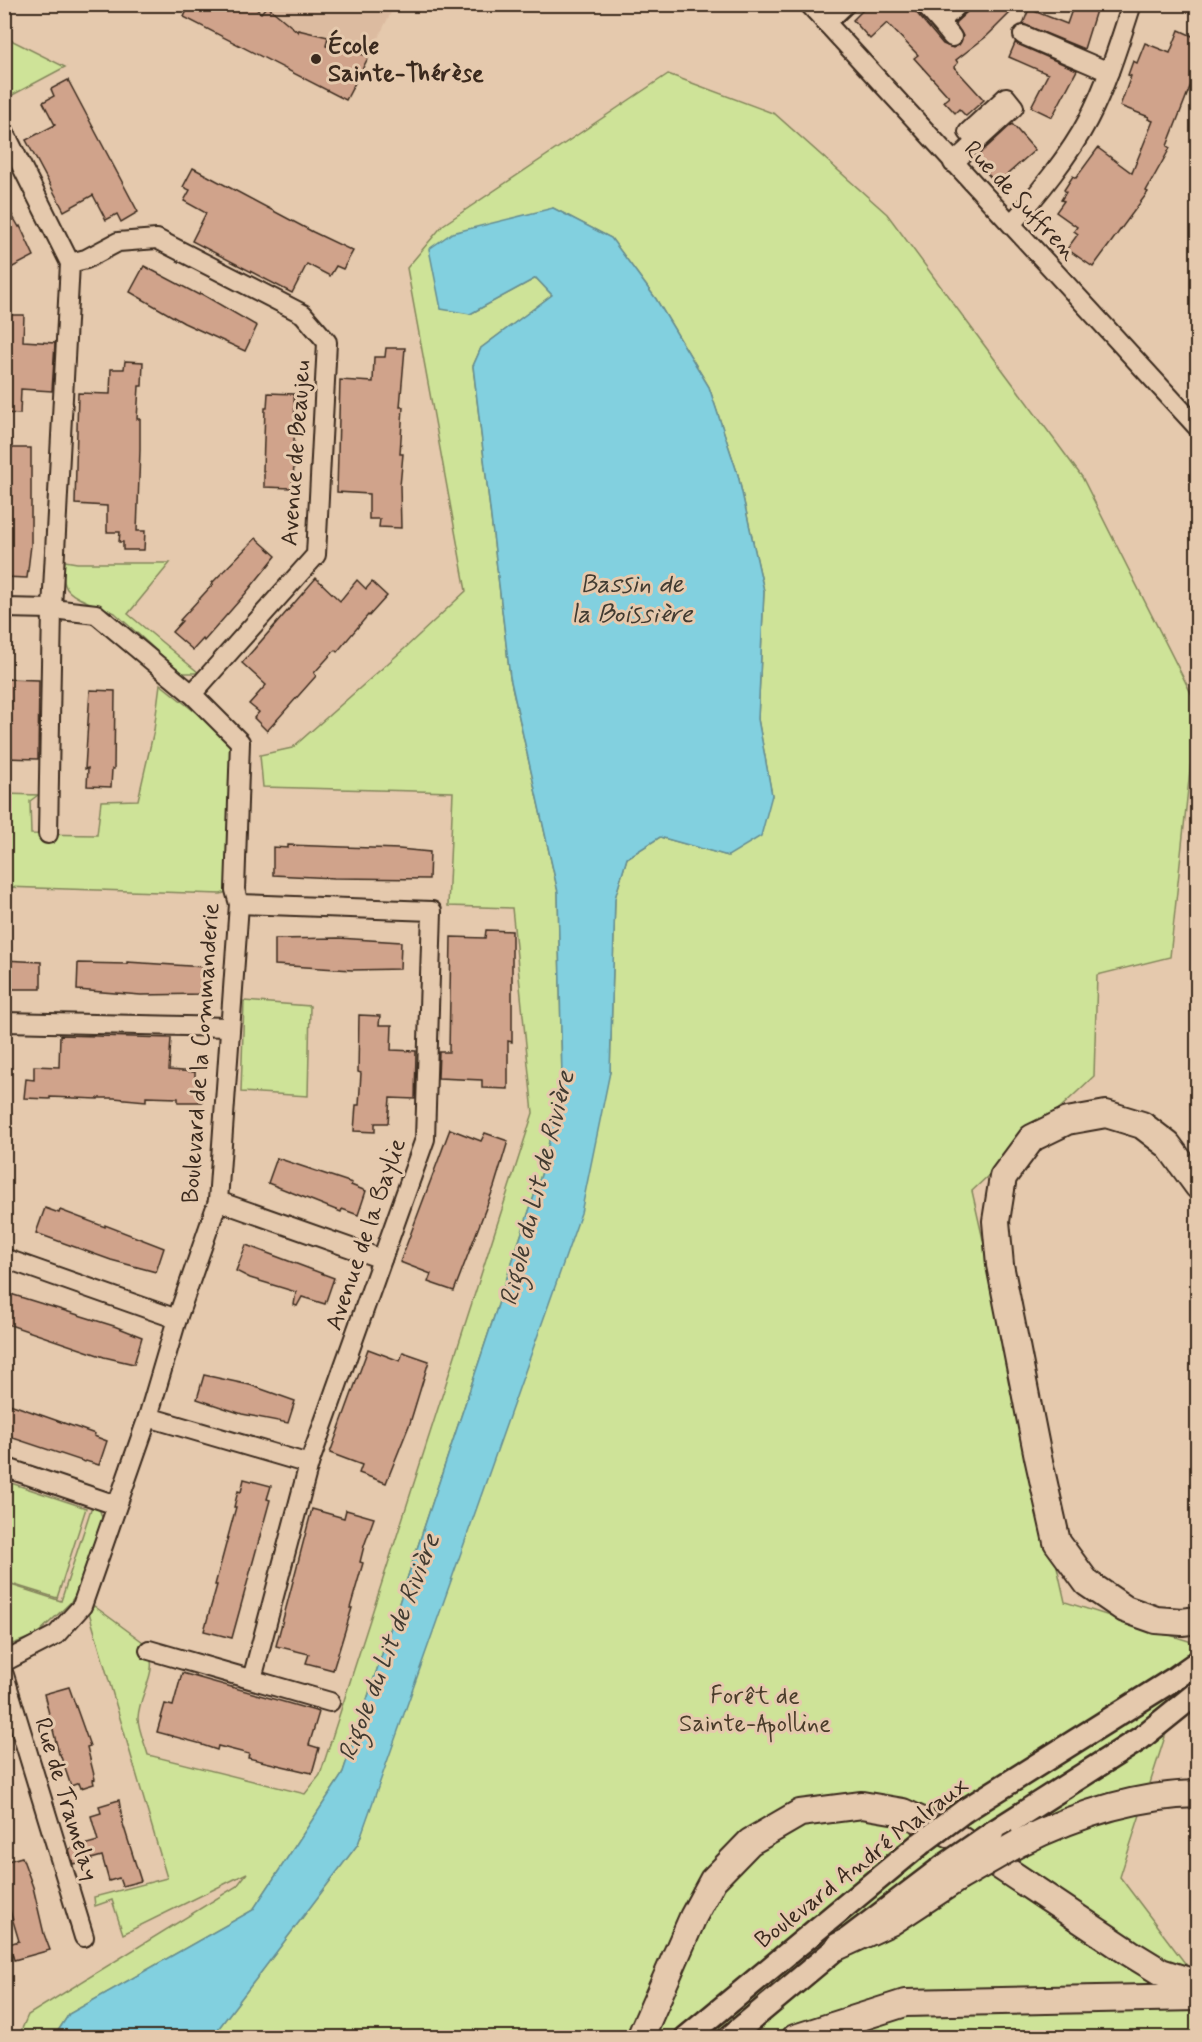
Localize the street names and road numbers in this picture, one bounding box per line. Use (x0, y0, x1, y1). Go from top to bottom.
street label: Rue de Suffren (956, 134, 1084, 268)
street label: Avenue de Beaujeu (275, 359, 318, 547)
street label: Boulevard de la Commanderie (176, 902, 227, 1204)
street label: Avenue de la Baylie (319, 1134, 414, 1335)
street label: Rue de Tramelay (26, 1714, 105, 1885)
street label: Boulevard André Malraux (749, 1770, 975, 1956)

